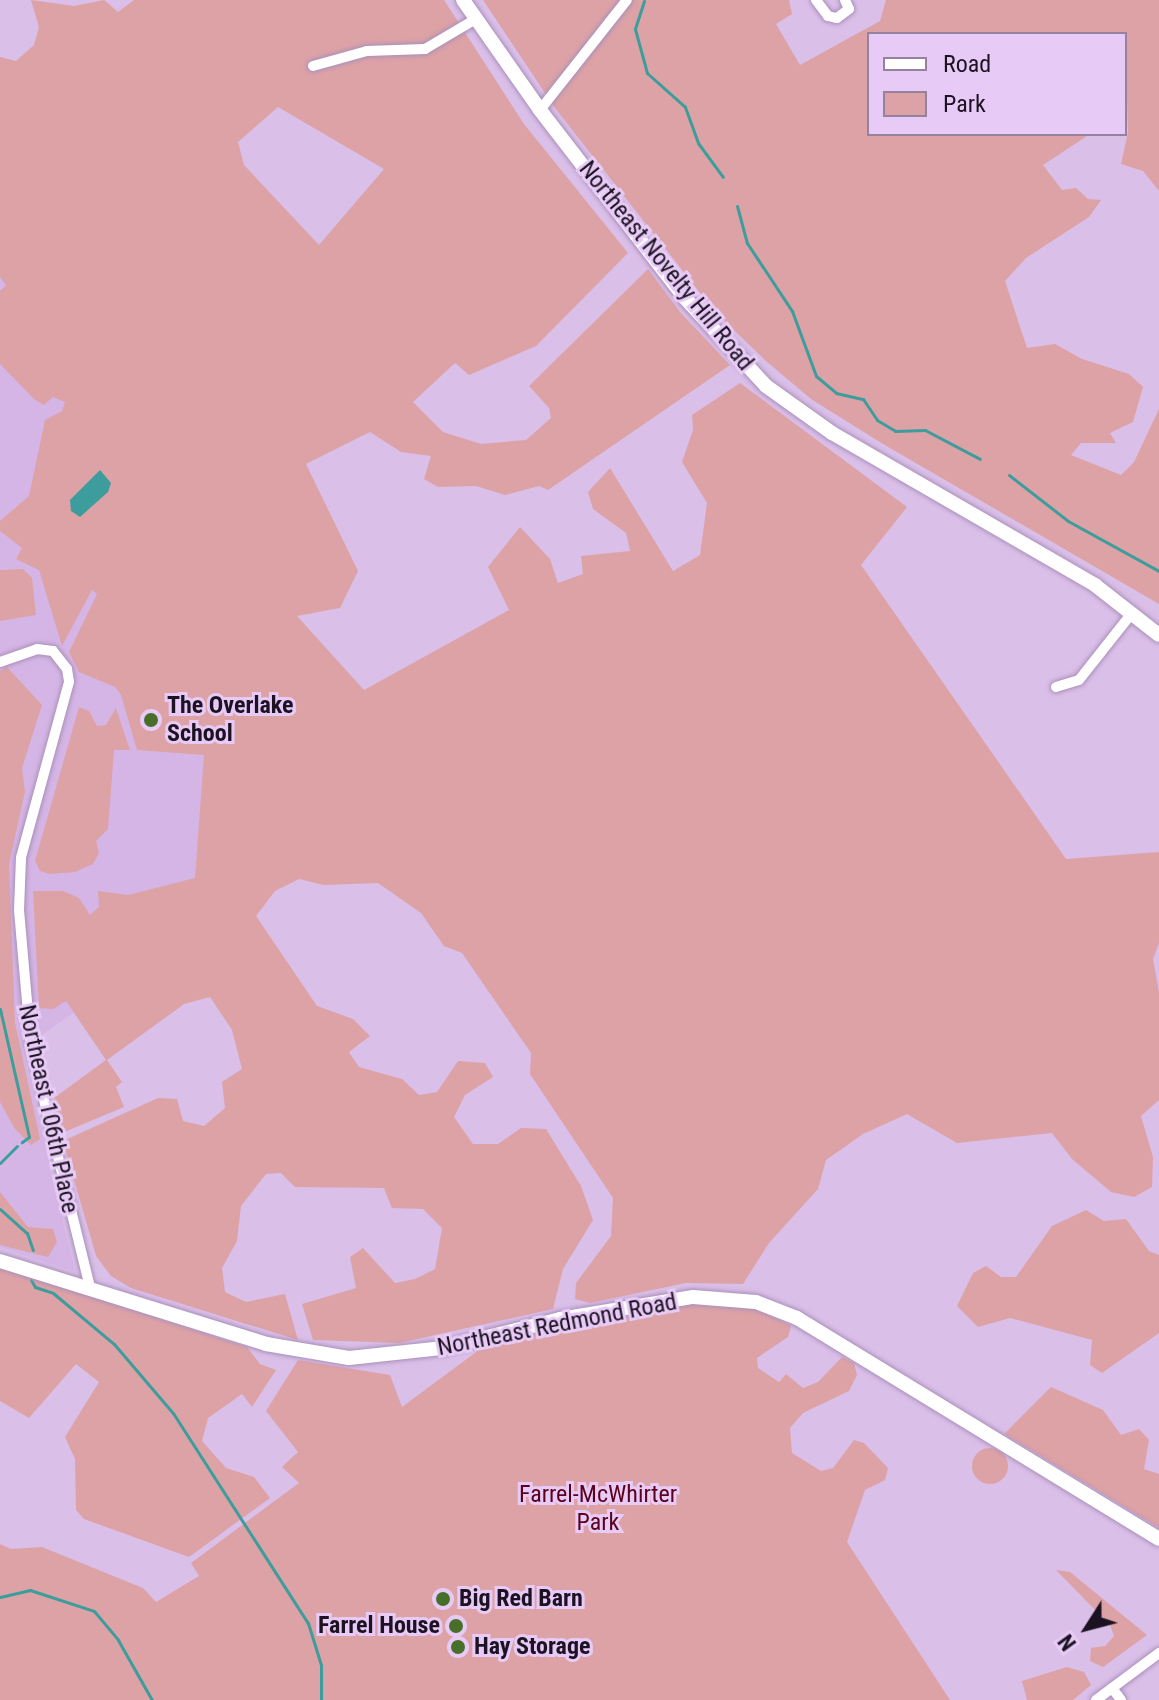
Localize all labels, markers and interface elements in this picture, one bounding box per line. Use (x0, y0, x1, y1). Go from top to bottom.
legend (867, 32, 1127, 136)
text: Road (943, 50, 991, 78)
text: Park (943, 90, 986, 118)
street label: Northeast Novelty Hill Road (573, 155, 759, 377)
place label: The Overlake School (167, 692, 293, 748)
marker: The Overlake School (142, 711, 160, 729)
street label: Northeast 106th Place (12, 1002, 84, 1216)
street label: Northeast Redmond Road (435, 1288, 679, 1362)
park label: Farrel-McWhirter Park (519, 1481, 677, 1537)
place label: Big Red Barn (459, 1585, 583, 1613)
north arrow (1047, 1588, 1127, 1668)
marker: Big Red Barn (434, 1590, 452, 1608)
place label: Farrel House (318, 1612, 440, 1640)
marker: Farrel House (447, 1617, 465, 1635)
text: N (1053, 1630, 1081, 1655)
place label: Hay Storage (474, 1633, 590, 1661)
marker: Hay Storage (449, 1638, 467, 1656)

